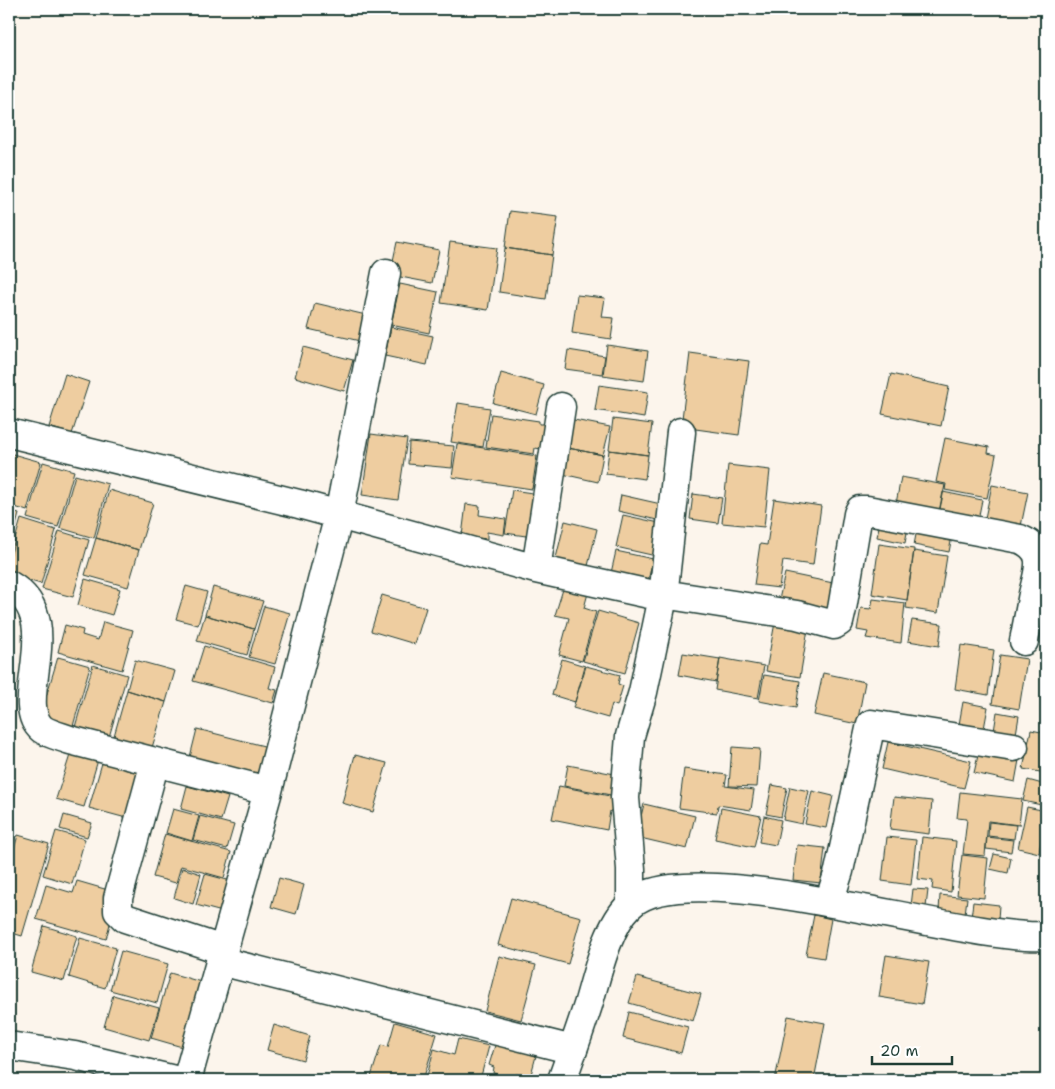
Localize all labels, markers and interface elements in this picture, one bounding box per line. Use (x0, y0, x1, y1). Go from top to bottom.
scale bar (872, 1034, 952, 1066)
text: 20 m (880, 1041, 919, 1061)

